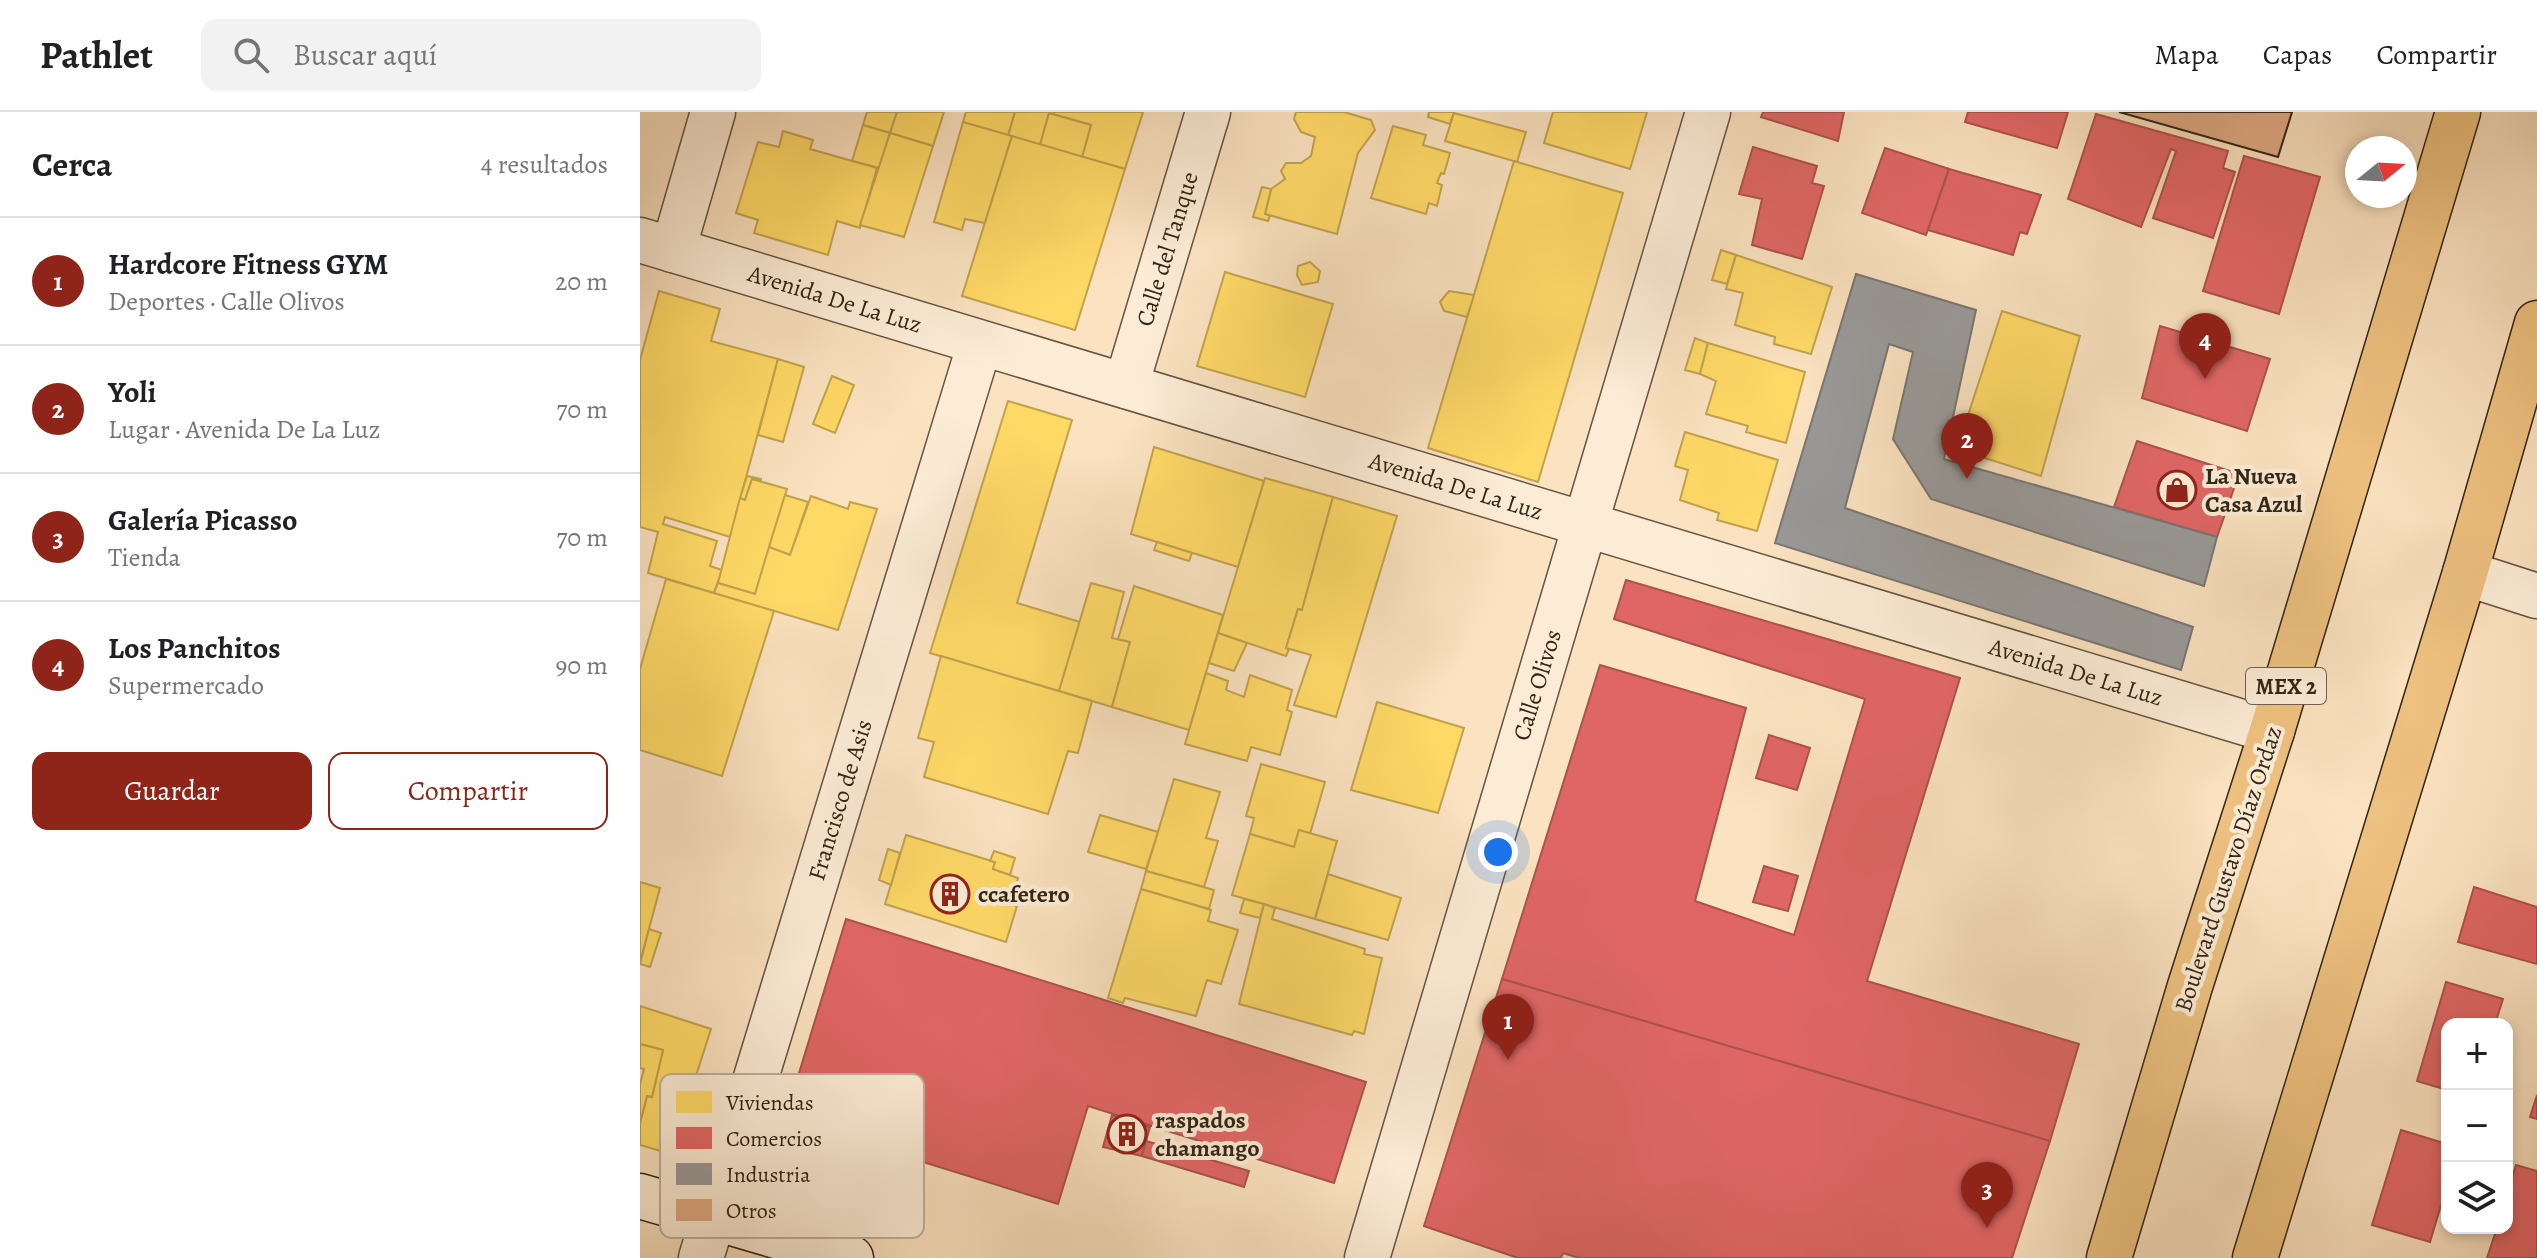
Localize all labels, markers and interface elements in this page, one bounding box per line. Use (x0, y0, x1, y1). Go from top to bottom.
search box (201, 19, 761, 91)
text: Pathlet (40, 29, 153, 81)
icon: search (229, 33, 273, 77)
text: Buscar aquí (293, 35, 437, 75)
text: Mapa (2154, 36, 2219, 74)
text: Capas (2263, 36, 2332, 74)
text: Compartir (2376, 36, 2497, 74)
north arrow (2345, 136, 2417, 208)
text: Cerca (32, 141, 113, 188)
text: 4 resultados (481, 147, 608, 182)
street label: Calle del Tanque (1128, 168, 1206, 330)
text: Hardcore Fitness GYM (108, 244, 388, 284)
street label: Avenida De La Luz (743, 257, 926, 341)
text: 1 (53, 264, 63, 299)
text: 20 m (555, 264, 608, 299)
text: Deportes · Calle Olivos (108, 284, 345, 319)
pin: 4 (2179, 313, 2231, 379)
text: Yoli (108, 372, 156, 412)
text: 2 (52, 392, 64, 427)
text: 70 m (556, 392, 608, 427)
text: Lugar · Avenida De La Luz (108, 412, 380, 447)
pin: 2 (1941, 413, 1993, 479)
street label: Avenida De La Luz (1364, 444, 1547, 528)
place label: La Nueva Casa Azul (2205, 460, 2303, 520)
shop icon: La Nueva Casa Azul (2156, 469, 2198, 511)
text: Galería Picasso (108, 500, 297, 540)
text: 3 (52, 520, 64, 555)
text: 70 m (556, 520, 608, 555)
text: Tienda (108, 540, 181, 575)
street label: Calle Olivos (1505, 626, 1569, 744)
text: Los Panchitos (108, 628, 280, 668)
street label: Avenida De La Luz (1984, 630, 2167, 714)
text: 4 (52, 648, 64, 683)
text: 90 m (556, 648, 608, 683)
text: Supermercado (108, 668, 264, 703)
road number: MEX 2 (2246, 668, 2326, 704)
street label: Francisco de Asis (800, 716, 880, 884)
street label: Boulevard Gustavo Díaz Ordaz (2167, 722, 2289, 1016)
button: Guardar (32, 752, 312, 830)
button: Compartir (328, 752, 608, 830)
your location (1478, 832, 1518, 872)
building icon: ccafetero (929, 873, 971, 915)
place label: ccafetero (978, 878, 1070, 910)
pin: 1 (1482, 994, 1534, 1060)
map controls (2441, 1018, 2513, 1234)
button: + (2441, 1018, 2513, 1090)
legend (660, 1074, 924, 1238)
text: Viviendas (725, 1088, 814, 1118)
button: − (2441, 1090, 2513, 1162)
place label: raspados chamango (1155, 1104, 1260, 1164)
building icon: raspados chamango (1106, 1113, 1148, 1155)
text: Comercios (726, 1124, 822, 1154)
text: Industria (726, 1160, 811, 1190)
pin: 3 (1961, 1162, 2013, 1228)
button: layers (2441, 1162, 2513, 1234)
text: Otros (726, 1196, 777, 1226)

